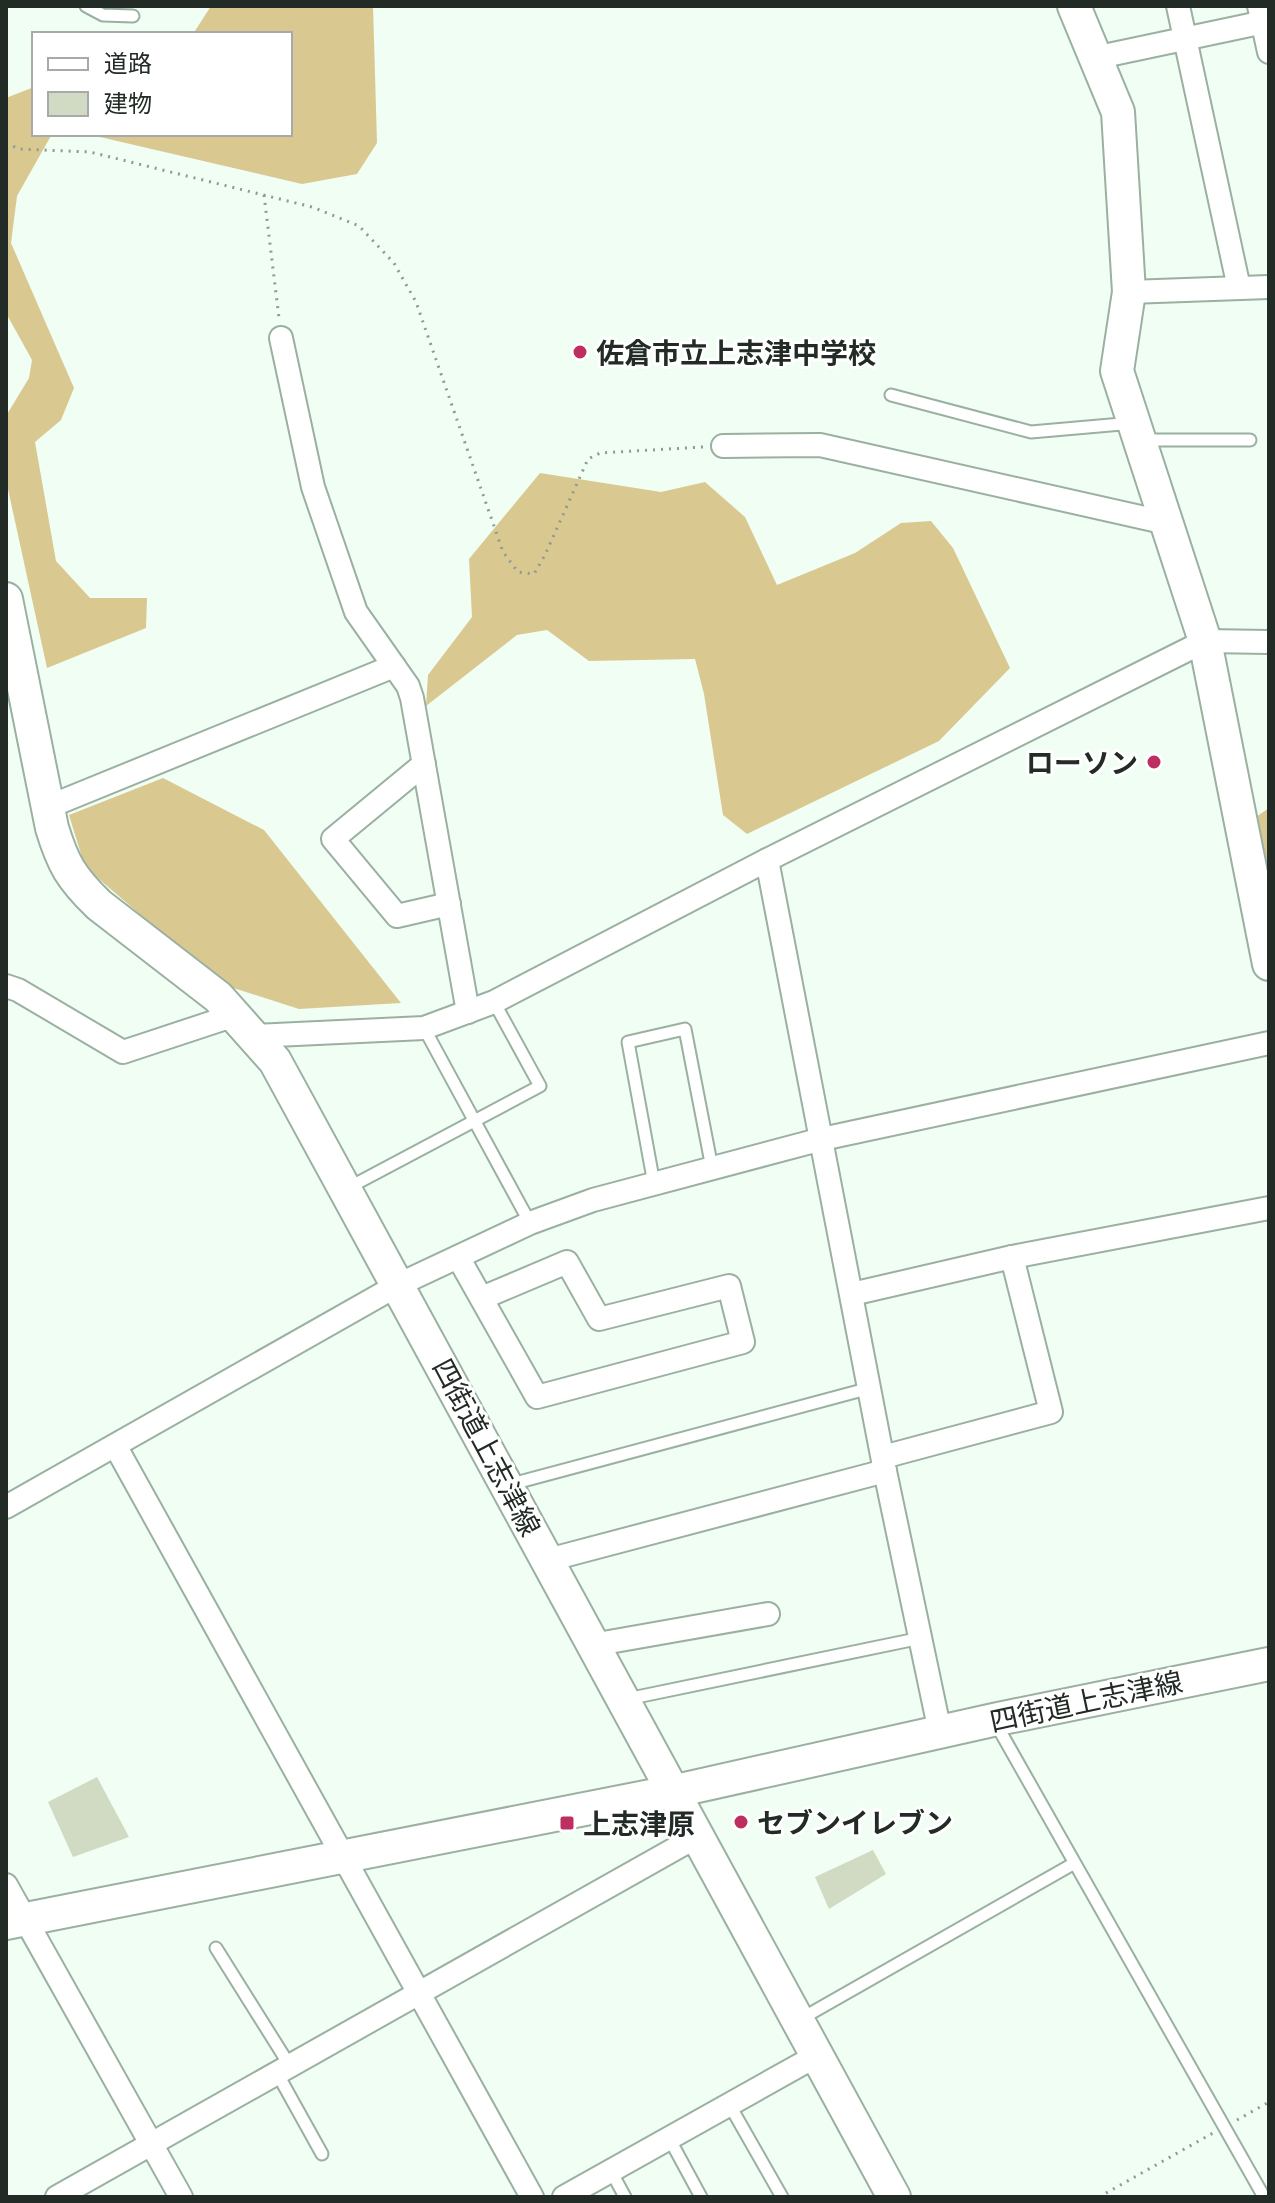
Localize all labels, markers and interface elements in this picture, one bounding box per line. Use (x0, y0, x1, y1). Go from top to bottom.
legend (32, 32, 292, 136)
text: 道路 (104, 49, 152, 77)
text: 建物 (104, 89, 152, 117)
place label: 佐倉市立上志津中学校 (596, 336, 876, 369)
marker: 佐倉市立上志津中学校 (571, 343, 589, 361)
place label: ローソン (1026, 746, 1138, 779)
marker: ローソン (1145, 753, 1163, 771)
street label: 四街道上志津線 (426, 1353, 548, 1541)
street label: 四街道上志津線 (987, 1664, 1185, 1738)
place label: セブンイレブン (757, 1806, 953, 1839)
place label: 上志津原 (583, 1807, 695, 1840)
marker: セブンイレブン (732, 1813, 750, 1831)
marker: 上志津原 (558, 1814, 576, 1832)

